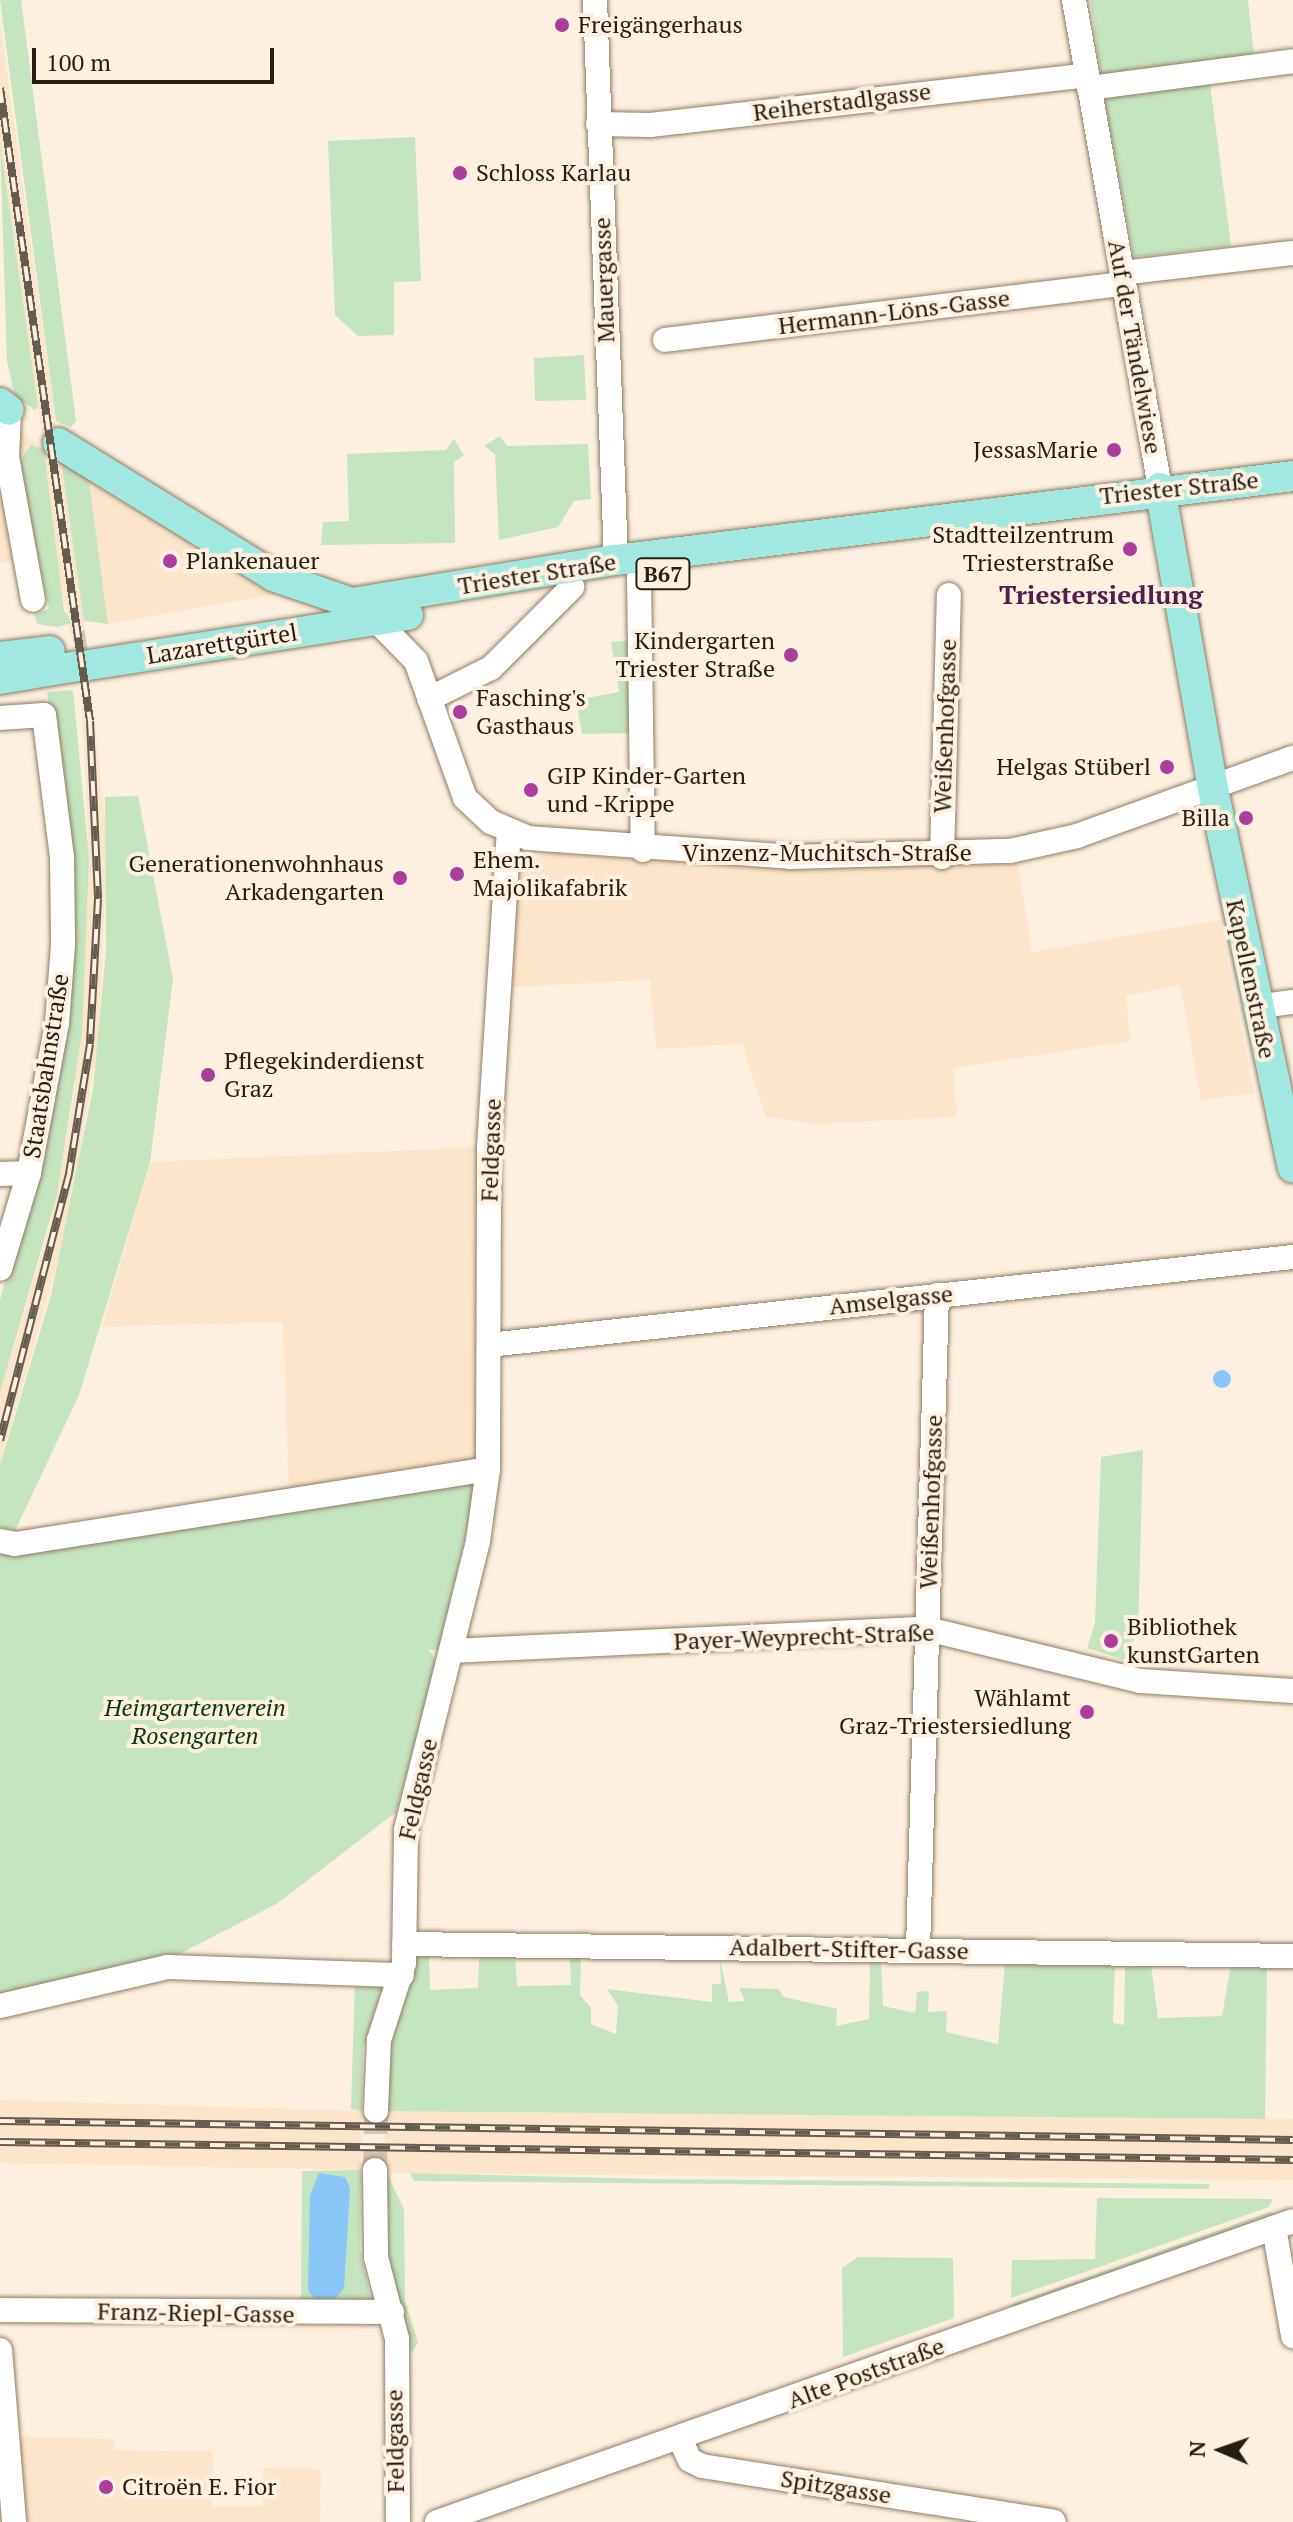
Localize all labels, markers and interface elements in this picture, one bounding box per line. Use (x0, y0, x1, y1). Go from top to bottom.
place label: Freigängerhaus (578, 11, 743, 39)
marker: Freigängerhaus (553, 16, 571, 34)
scale bar (36, 32, 278, 82)
text: 100 m (46, 46, 111, 78)
street label: Reiherstadlgasse (751, 77, 933, 127)
place label: Schloss Karlau (476, 159, 631, 187)
marker: Schloss Karlau (451, 164, 469, 182)
street label: Mauergasse (587, 217, 621, 343)
street label: Auf der Tändelwiese (1102, 238, 1168, 456)
street label: Hermann-Löns-Gasse (777, 284, 1011, 340)
place label: JessasMarie (973, 436, 1098, 464)
marker: JessasMarie (1105, 441, 1123, 459)
street label: Triester Straße (1098, 465, 1260, 511)
place label: Stadtteilzentrum Triesterstraße (932, 521, 1114, 577)
marker: Stadtteilzentrum Triesterstraße (1121, 540, 1139, 558)
place label: Plankenauer (186, 547, 320, 575)
street label: Triester Straße (456, 547, 618, 601)
marker: Plankenauer (161, 552, 179, 570)
road number: B67 (635, 556, 691, 592)
district label: Triestersiedlung (999, 579, 1203, 611)
street label: Lazarettgürtel (145, 618, 299, 670)
place label: Kindergarten Triester Straße (615, 627, 775, 683)
street label: Weißenhofgasse (928, 638, 962, 814)
marker: Kindergarten Triester Straße (782, 646, 800, 664)
place label: Fasching's Gasthaus (476, 684, 586, 740)
marker: Fasching's Gasthaus (451, 703, 469, 721)
place label: Helgas Stüberl (996, 753, 1151, 781)
marker: Helgas Stüberl (1158, 758, 1176, 776)
place label: GIP Kinder-Garten und -Krippe (547, 762, 746, 818)
marker: GIP Kinder-Garten und -Krippe (522, 781, 540, 799)
place label: Billa (1181, 804, 1230, 832)
marker: Billa (1237, 809, 1255, 827)
street label: Vinzenz-Muchitsch-Straße (682, 839, 972, 867)
place label: Ehem. Majolikafabrik (473, 846, 627, 902)
place label: Generationenwohnhaus Arkadengarten (129, 850, 384, 906)
marker: Ehem. Majolikafabrik (448, 865, 466, 883)
marker: Generationenwohnhaus Arkadengarten (391, 869, 409, 887)
street label: Kapellenstraße (1220, 897, 1282, 1061)
street label: Staatsbahnstraße (17, 971, 75, 1161)
place label: Pflegekinderdienst Graz (224, 1047, 424, 1103)
marker: Pflegekinderdienst Graz (199, 1066, 217, 1084)
street label: Feldgasse (475, 1098, 507, 1202)
street label: Amselgasse (828, 1279, 954, 1321)
street label: Weißenhofgasse (914, 1414, 948, 1590)
place label: Bibliothek kunstGarten (1127, 1613, 1260, 1669)
street label: Payer-Weyprecht-Straße (673, 1618, 935, 1656)
marker: Bibliothek kunstGarten (1102, 1632, 1120, 1650)
place label: Wählamt Graz-Triestersiedlung (839, 1684, 1071, 1740)
park label: Heimgartenverein Rosengarten (104, 1694, 286, 1750)
marker: Wählamt Graz-Triestersiedlung (1078, 1703, 1096, 1721)
street label: Feldgasse (392, 1735, 444, 1843)
street label: Adalbert-Stifter-Gasse (729, 1933, 969, 1965)
street label: Franz-Riepl-Gasse (97, 2297, 295, 2329)
street label: Alte Poststraße (784, 2331, 948, 2415)
street label: Feldgasse (380, 2389, 410, 2493)
north arrow (1181, 2410, 1261, 2490)
text: N (1182, 2440, 1211, 2458)
street label: Spitzgasse (779, 2464, 893, 2510)
place label: Citroën E. Fior (122, 2473, 277, 2501)
marker: Citroën E. Fior (97, 2478, 115, 2496)

